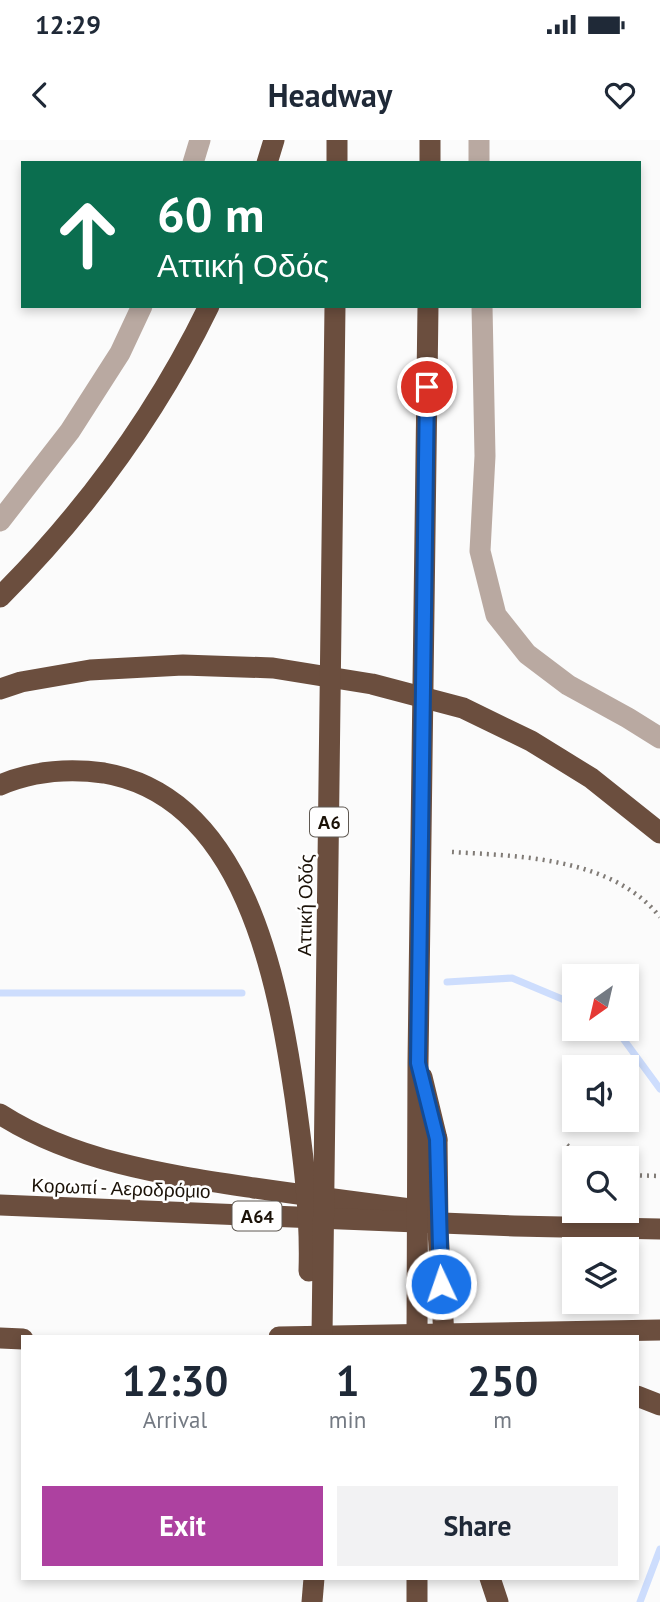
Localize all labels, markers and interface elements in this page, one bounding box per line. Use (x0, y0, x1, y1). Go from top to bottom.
text: 12:29 (35, 8, 101, 41)
text: Headway (268, 74, 392, 116)
icon: back (21, 76, 59, 114)
icon: heart (601, 76, 639, 114)
text: 60 m (157, 182, 264, 246)
icon: ahead (42, 189, 133, 280)
text: Αττική Οδός (157, 244, 329, 286)
pin (397, 357, 457, 417)
icon: arrive (408, 368, 446, 406)
road number: Α6 (310, 808, 348, 836)
street label: Αττική Οδός (292, 854, 318, 956)
north arrow (562, 964, 639, 1041)
map controls (562, 964, 639, 1314)
button: sound (562, 1055, 639, 1132)
button: search (562, 1146, 639, 1223)
street label: Κορωπί - Αεροδρόμιο (31, 1173, 211, 1203)
road number: Α64 (232, 1202, 282, 1231)
button: layers (562, 1237, 639, 1314)
position arrow (404, 1247, 478, 1321)
text: 12:30 (122, 1353, 228, 1408)
text: 1 (336, 1353, 359, 1408)
text: 250 (467, 1353, 538, 1408)
text: Arrival (143, 1405, 207, 1434)
text: min (329, 1405, 366, 1434)
text: m (493, 1405, 512, 1434)
button: Exit (42, 1486, 323, 1566)
button: Share (337, 1486, 618, 1566)

